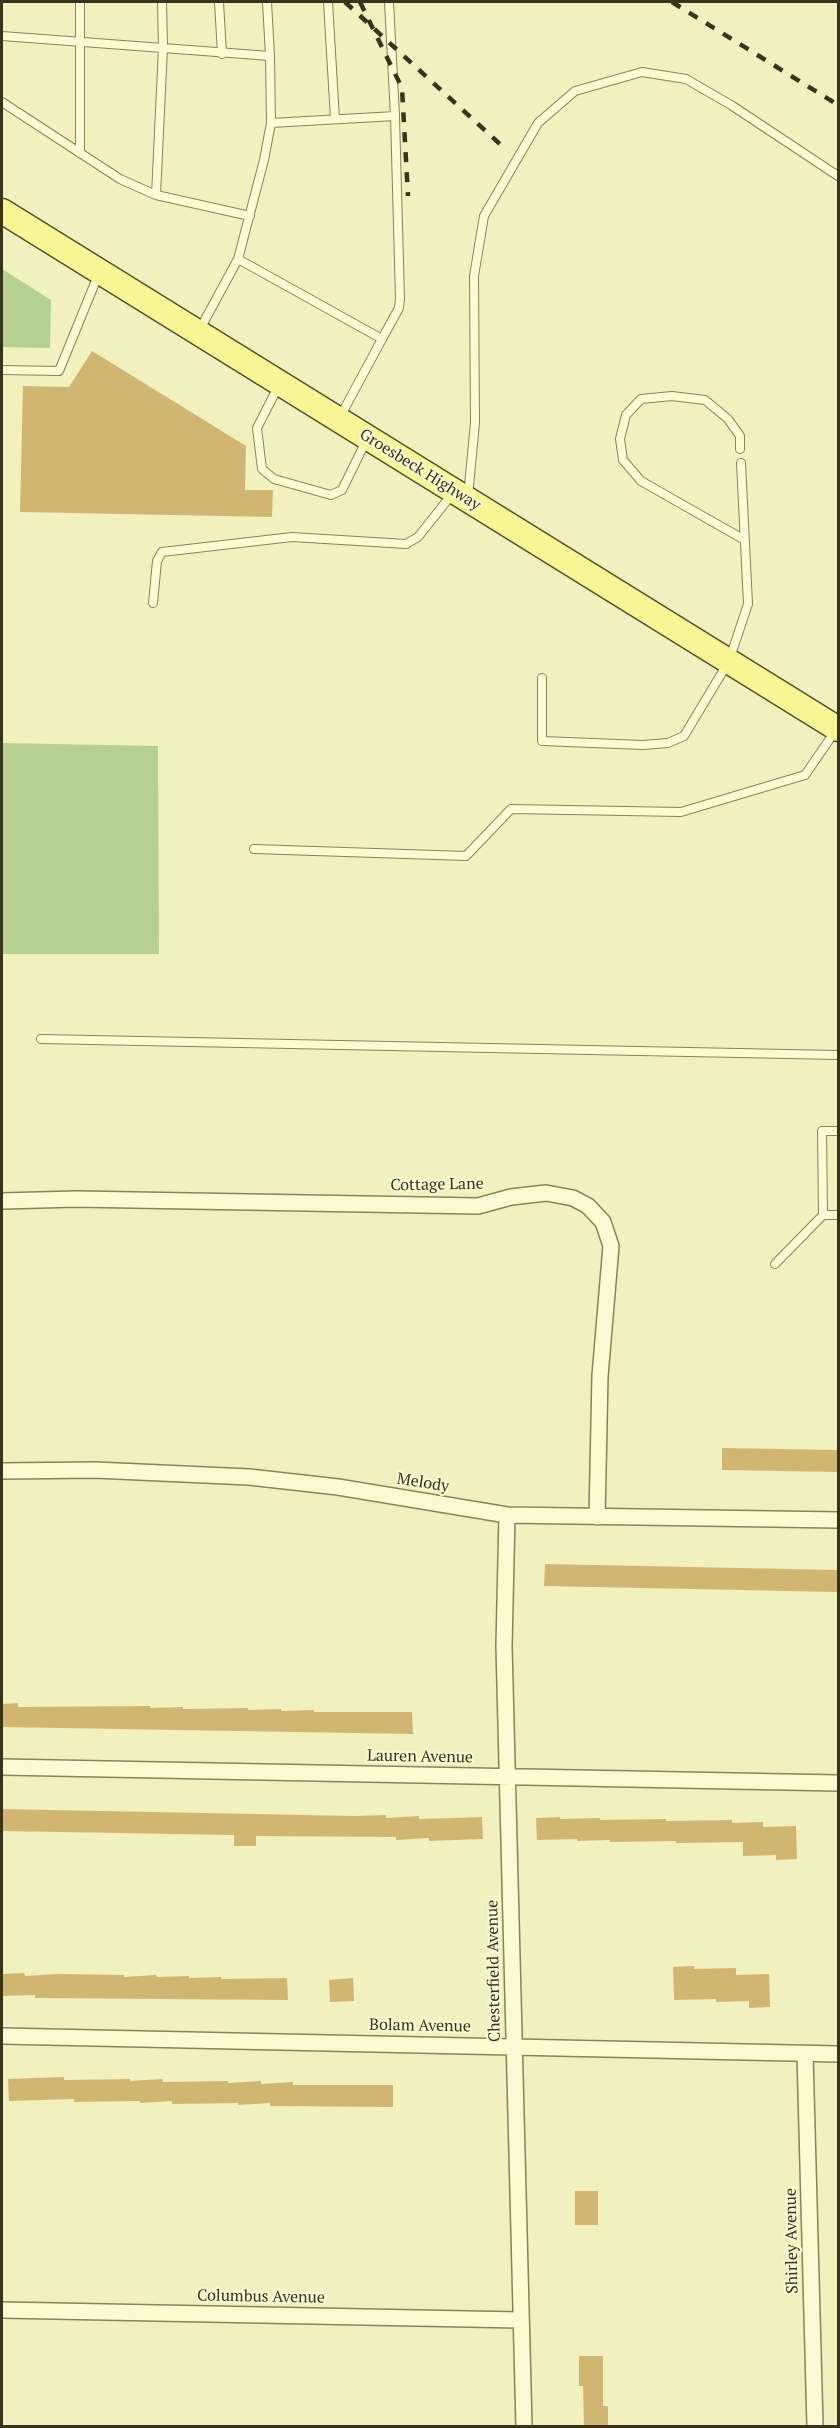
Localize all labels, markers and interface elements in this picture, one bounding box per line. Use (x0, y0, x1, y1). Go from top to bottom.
street label: Groesbeck Highway (356, 425, 484, 515)
street label: Cottage Lane (390, 1175, 484, 1195)
street label: Melody (396, 1469, 450, 1497)
street label: Lauren Avenue (367, 1746, 473, 1768)
street label: Chesterfield Avenue (483, 1900, 505, 2042)
street label: Bolam Avenue (369, 2016, 471, 2036)
street label: Shirley Avenue (781, 2188, 803, 2294)
street label: Columbus Avenue (197, 2286, 325, 2308)

